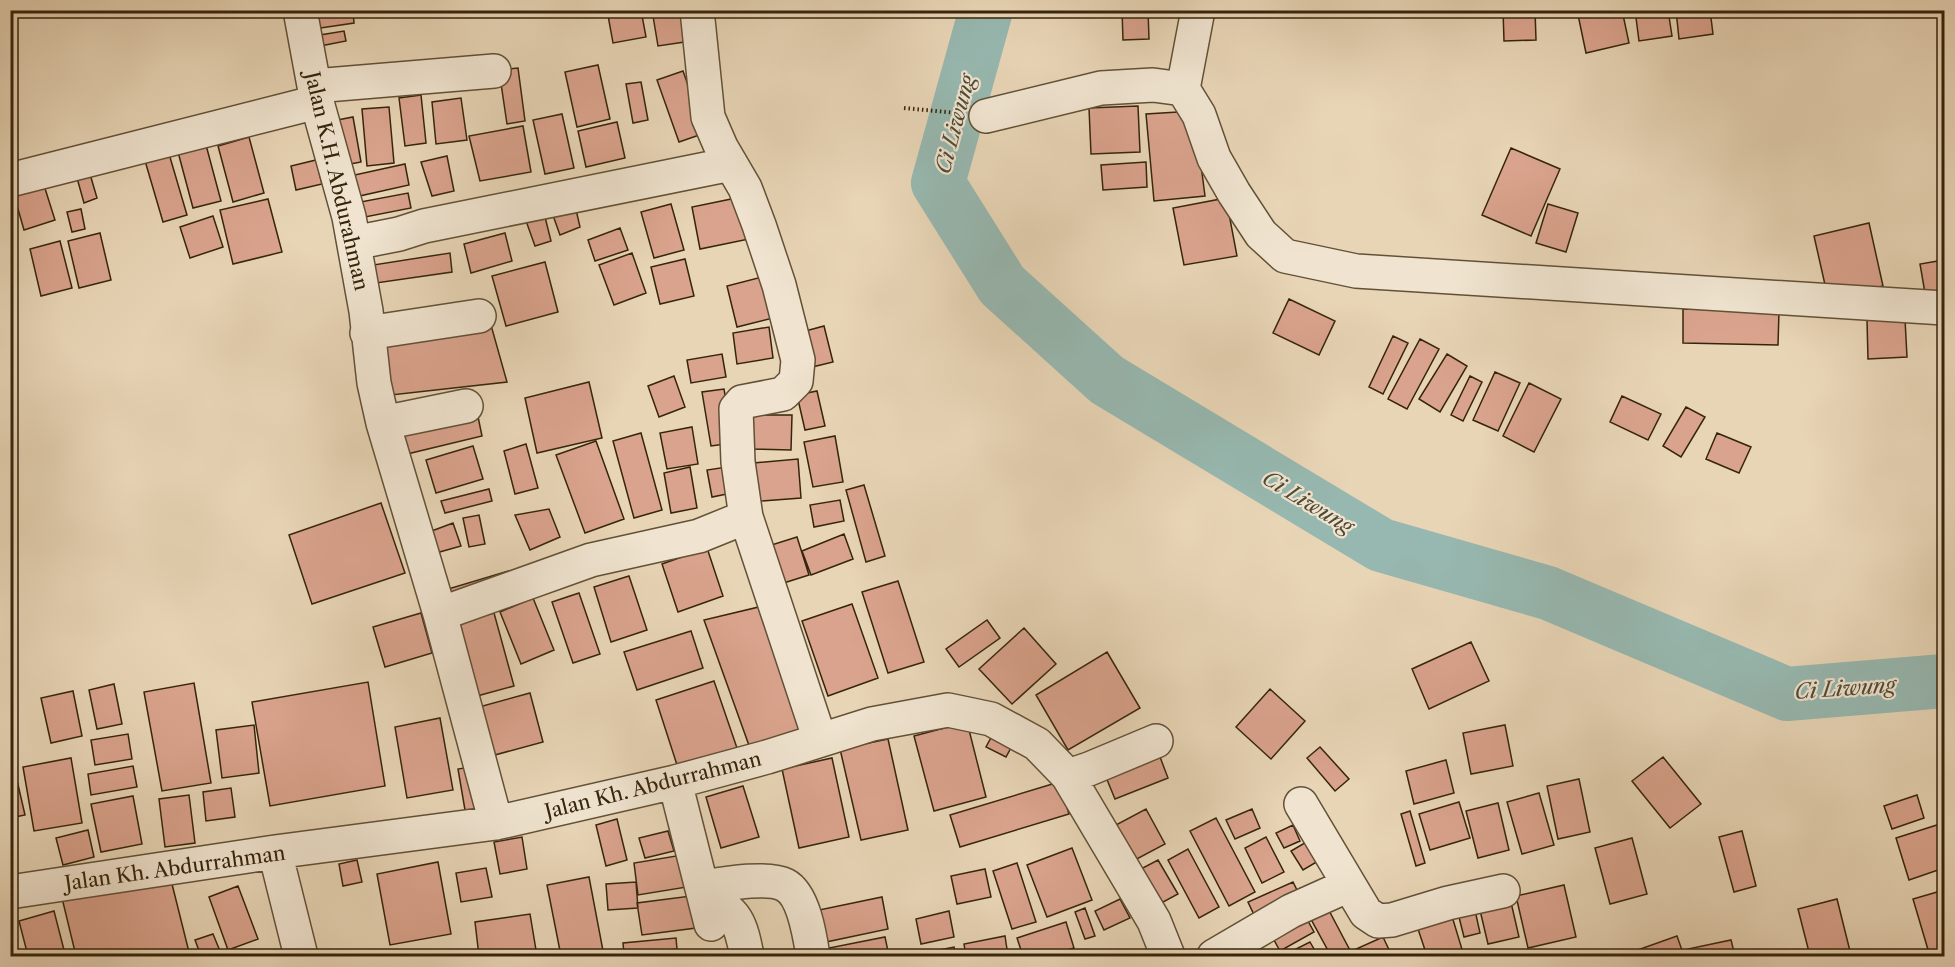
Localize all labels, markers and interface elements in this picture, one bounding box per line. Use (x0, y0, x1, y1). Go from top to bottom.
street label: Jalan K.H. Abdurahman (299, 66, 374, 293)
water label: Ci Liwung (930, 70, 981, 176)
water label: Ci Liwung (1258, 465, 1360, 540)
water label: Ci Liwung (1794, 672, 1899, 704)
street label: Jalan Kh. Abdurrahman (539, 746, 764, 824)
street label: Jalan Kh. Abdurrahman (60, 841, 287, 896)

